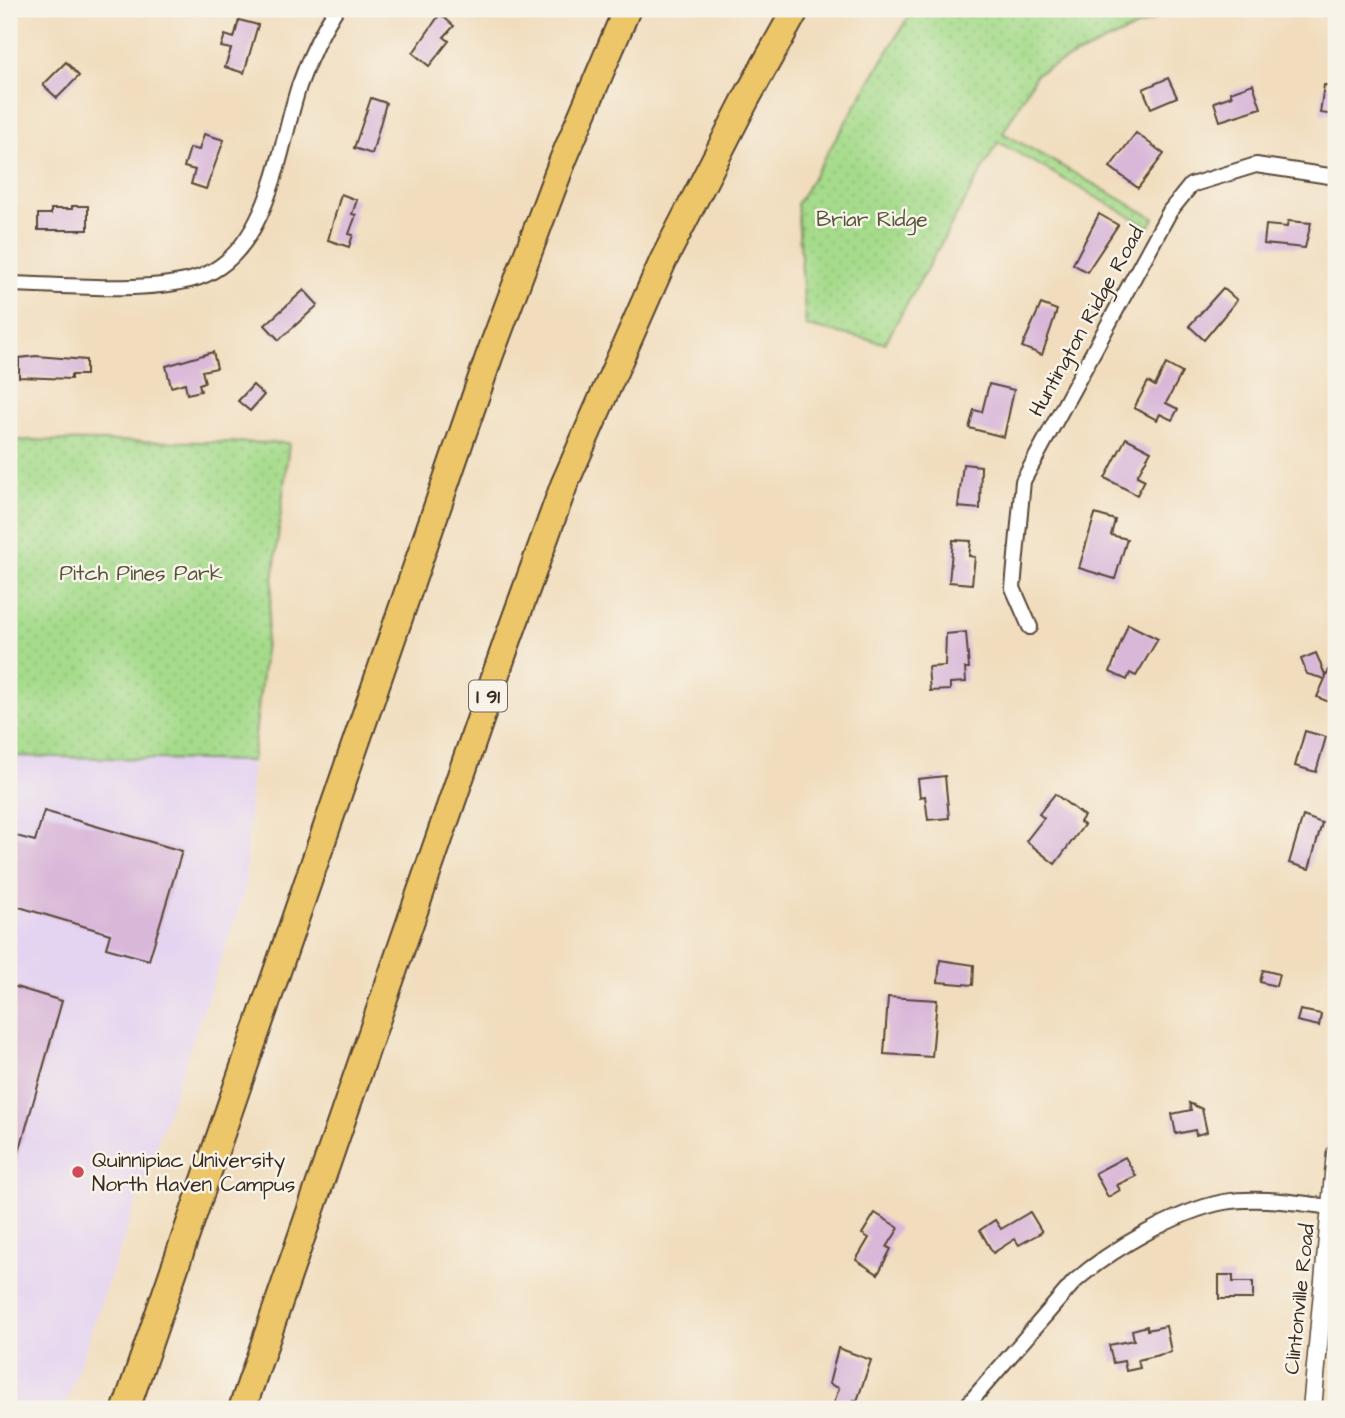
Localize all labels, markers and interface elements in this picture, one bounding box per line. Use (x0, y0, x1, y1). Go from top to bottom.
park label: Briar Ridge (816, 205, 928, 236)
street label: Huntington Ridge Road (1022, 221, 1153, 423)
park label: Pitch Pines Park (59, 559, 223, 588)
road number: I 91 (469, 680, 507, 712)
place label: Quinnipiac University North Haven Campus (92, 1146, 295, 1200)
marker: Quinnipiac University North Haven Campus (70, 1164, 86, 1180)
street label: Clintonville Road (1277, 1222, 1322, 1376)

